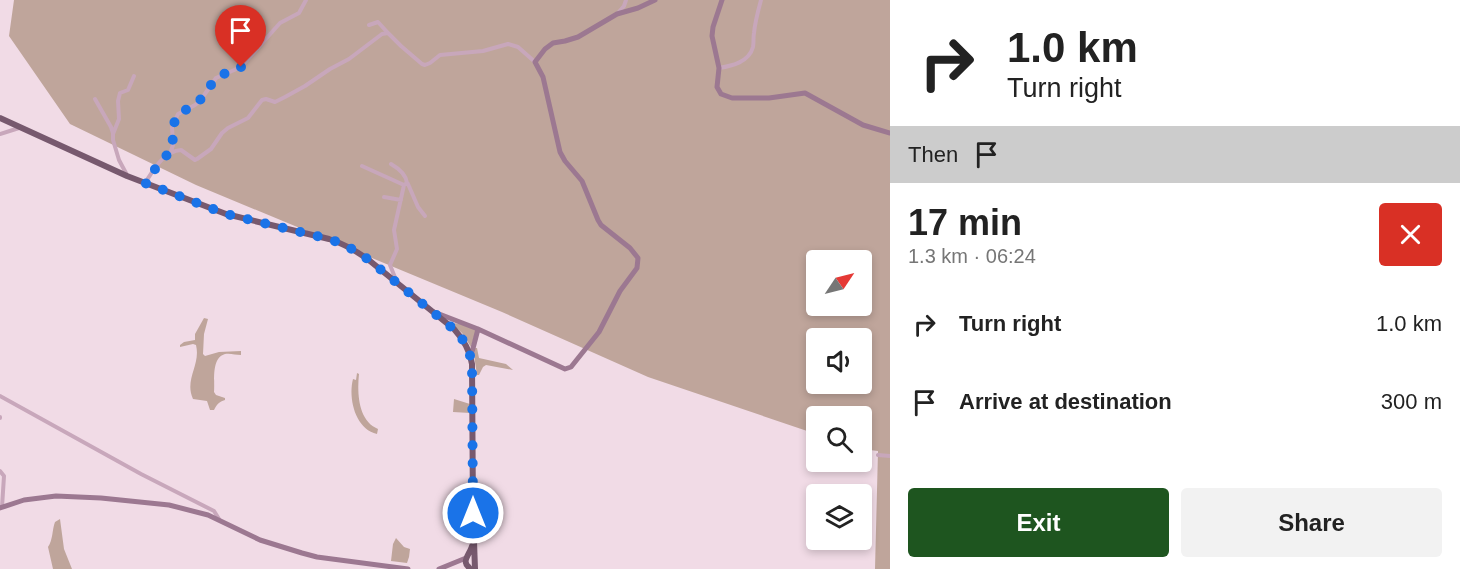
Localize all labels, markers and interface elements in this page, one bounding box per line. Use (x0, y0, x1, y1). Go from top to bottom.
pin (215, 5, 266, 67)
icon: arrive (224, 14, 257, 47)
icon: right (908, 24, 986, 102)
text: 1.0 km (1007, 24, 1138, 71)
text: Turn right (1007, 73, 1122, 103)
icon: arrive (970, 138, 1003, 171)
text: Then (908, 142, 958, 167)
text: 17 min (908, 202, 1022, 243)
button: close (1379, 203, 1442, 266)
text: 1.3 km · 06:24 (908, 245, 1036, 267)
north arrow (806, 250, 872, 316)
map controls (806, 250, 872, 550)
icon: right (908, 308, 941, 341)
text: Turn right (959, 311, 1061, 336)
text: 1.0 km (1376, 311, 1442, 336)
button: sound (806, 328, 872, 394)
icon: arrive (908, 386, 941, 419)
text: Arrive at destination (959, 389, 1172, 414)
text: 300 m (1381, 389, 1442, 414)
button: search (806, 406, 872, 472)
position arrow (441, 481, 505, 545)
button: layers (806, 484, 872, 550)
button: Exit (908, 488, 1169, 557)
button: Share (1181, 488, 1442, 557)

